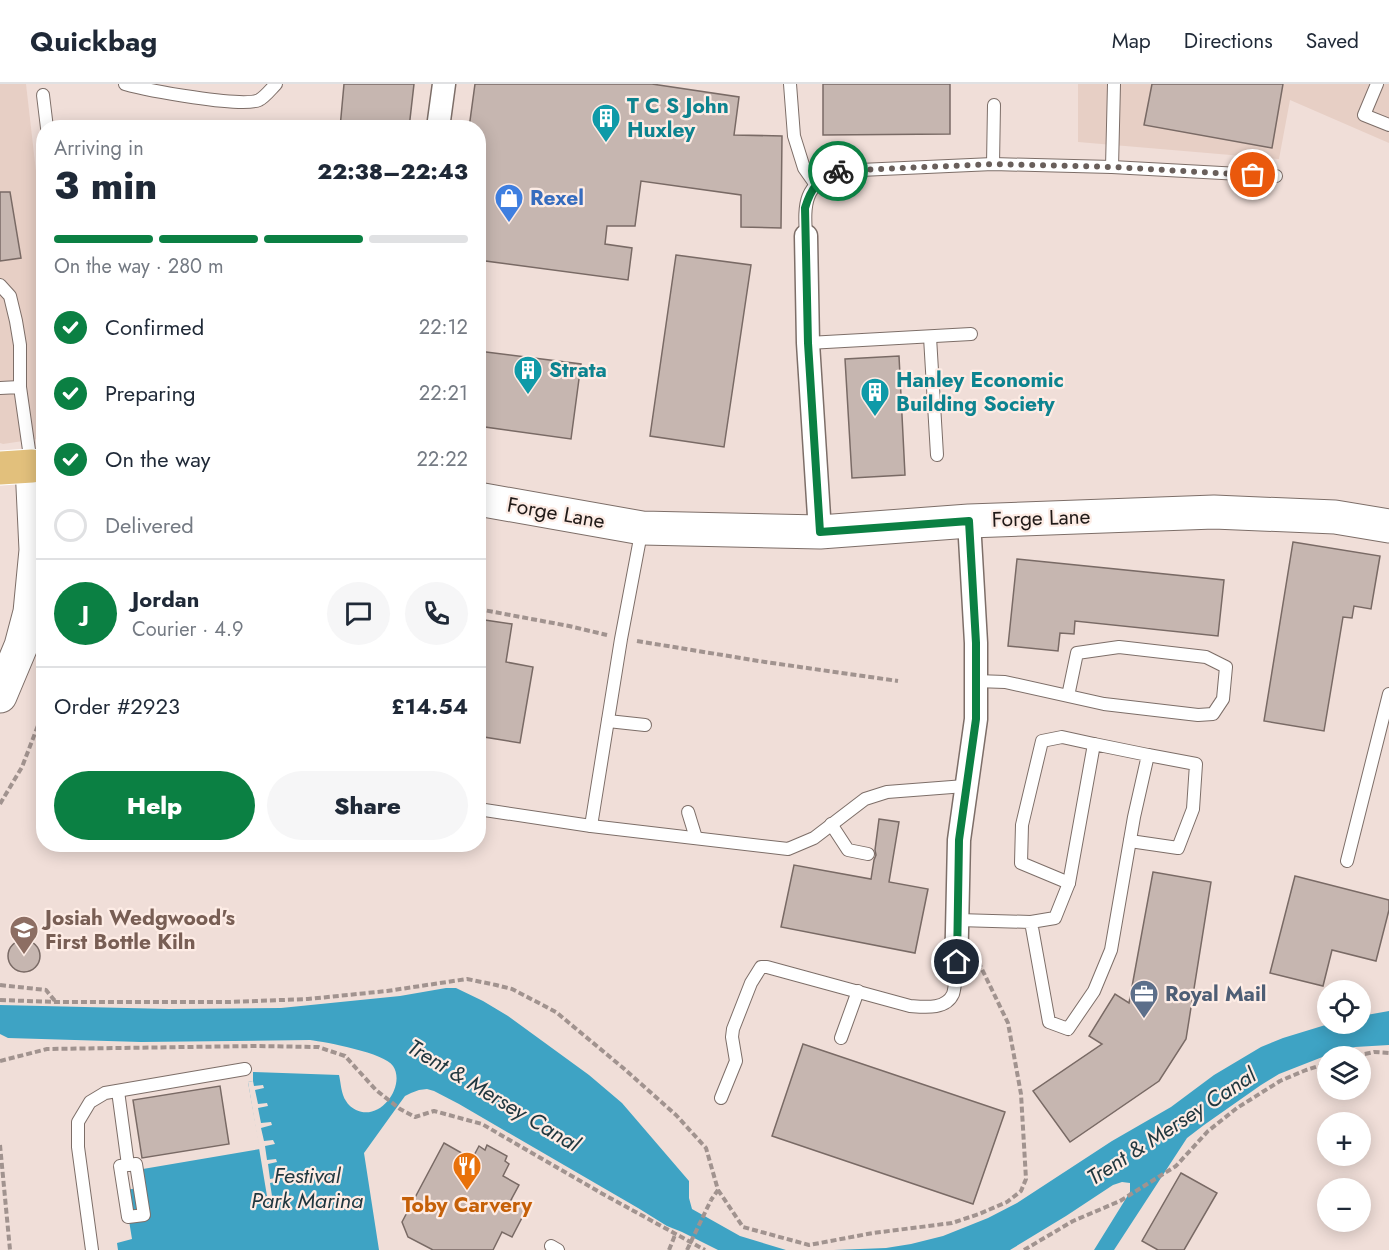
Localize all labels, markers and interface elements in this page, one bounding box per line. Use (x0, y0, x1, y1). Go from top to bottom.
text: Quickbag (30, 21, 157, 62)
text: Map (1112, 26, 1151, 56)
text: Directions (1184, 26, 1273, 56)
text: Saved (1306, 26, 1359, 56)
place label: T C S John Huxley (627, 91, 729, 145)
building icon: T C S John Huxley (590, 102, 622, 144)
text: Arriving in (54, 134, 144, 163)
courier (808, 141, 868, 201)
pin (1227, 149, 1278, 200)
text: 22:38–22:43 (317, 155, 468, 187)
icon: bike (822, 155, 855, 188)
text: 3 min (54, 157, 157, 214)
icon: bag (1236, 158, 1269, 191)
shop icon: Rexel (493, 182, 525, 224)
place label: Rexel (530, 183, 584, 213)
text: On the way · 280 m (54, 252, 224, 281)
icon: check (54, 311, 87, 344)
text: Confirmed (105, 311, 204, 343)
text: 22:12 (419, 313, 468, 342)
building icon: Strata (512, 354, 544, 396)
place label: Strata (549, 355, 607, 385)
place label: Hanley Economic Building Society (896, 365, 1064, 419)
building icon: Hanley Economic Building Society (859, 376, 891, 418)
icon: check (54, 377, 87, 410)
text: Preparing (105, 377, 196, 409)
text: 22:21 (419, 379, 468, 408)
icon: check (54, 443, 87, 476)
text: On the way (105, 443, 210, 475)
text: 22:22 (416, 445, 468, 474)
street label: Forge Lane (505, 490, 607, 536)
street label: Forge Lane (991, 501, 1091, 535)
text: Delivered (105, 509, 194, 541)
button: chat (327, 582, 390, 645)
button: phone (405, 582, 468, 645)
text: Jordan (132, 583, 199, 615)
text: J (82, 597, 89, 629)
text: Courier · 4.9 (132, 615, 244, 644)
text: Order #2923 (54, 690, 180, 722)
text: £14.54 (391, 690, 468, 722)
button: Help (54, 771, 255, 840)
button: Share (267, 771, 468, 840)
place label: Josiah Wedgwood's First Bottle Kiln (41, 903, 235, 957)
school or university icon: Josiah Wedgwood's First Bottle Kiln (8, 914, 40, 956)
pin (931, 936, 982, 987)
icon: home (940, 945, 973, 978)
office icon: Royal Mail (1128, 978, 1160, 1020)
place label: Royal Mail (1165, 979, 1266, 1009)
map controls (1317, 980, 1371, 1232)
button: locate (1317, 980, 1371, 1034)
water label: Trent & Mersey Canal (402, 1031, 587, 1160)
button: layers (1317, 1046, 1371, 1100)
water label: Trent & Mersey Canal (1080, 1059, 1263, 1193)
button: + (1317, 1112, 1371, 1166)
restaurant icon: Toby Carvery (451, 1150, 483, 1192)
water label: Festival Park Marina (251, 1159, 363, 1216)
button: − (1317, 1178, 1371, 1232)
place label: Toby Carvery (402, 1190, 533, 1220)

